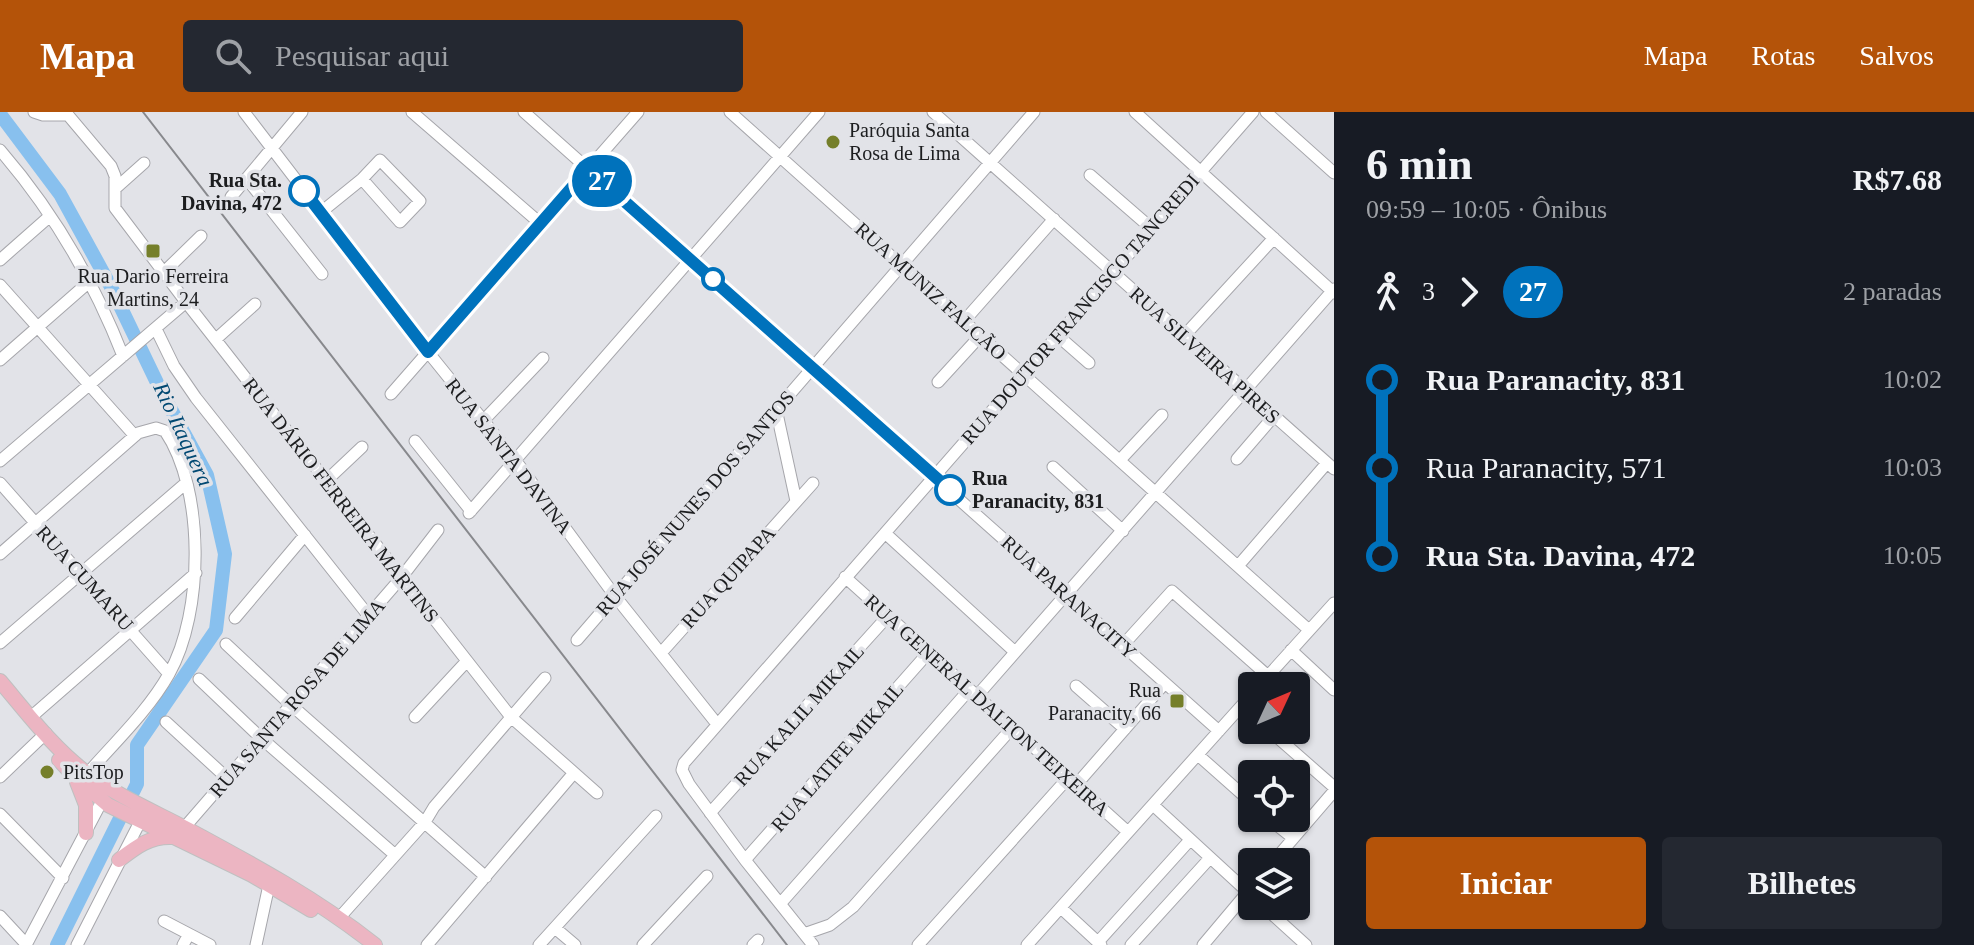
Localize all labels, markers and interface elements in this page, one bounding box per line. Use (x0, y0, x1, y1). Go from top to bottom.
search box (183, 20, 743, 92)
icon: search (211, 34, 255, 78)
text: Mapa (40, 35, 135, 77)
text: Pesquisar aqui (275, 39, 449, 72)
text: Mapa (1644, 40, 1708, 71)
text: Rotas (1752, 40, 1815, 71)
text: Salvos (1859, 40, 1934, 71)
place label: Paróquia Santa Rosa de Lima (849, 119, 970, 164)
marker: Paróquia Santa Rosa de Lima (824, 133, 842, 151)
text: 6 min (1366, 140, 1472, 189)
line badge: 27 (566, 155, 638, 207)
text: R$7.68 (1853, 163, 1942, 196)
text: 27 (588, 165, 616, 196)
place label: Rua Sta. Davina, 472 (181, 169, 282, 214)
street label: RUA DOUTOR FRANCISCO TANCREDI (957, 170, 1203, 448)
marker: Rua Sta. Davina, 472 (289, 176, 319, 206)
text: 09:59 – 10:05 · Ônibus (1366, 195, 1607, 224)
street label: RUA MUNIZ FALCÃO (851, 217, 1012, 364)
marker: Rua Dario Ferreira Martins, 24 (144, 242, 162, 260)
place label: Rua Dario Ferreira Martins, 24 (77, 265, 229, 310)
unlabelled marker (702, 268, 724, 290)
icon: walk (1366, 270, 1410, 314)
icon: forward (1447, 270, 1491, 314)
text: 27 (1519, 276, 1547, 307)
text: 3 (1422, 277, 1435, 306)
text: 2 paradas (1843, 277, 1942, 306)
street label: RUA SILVEIRA PIRES (1126, 282, 1284, 428)
text: Rua Paranacity, 831 (1426, 363, 1685, 396)
text: 10:02 (1883, 365, 1942, 394)
street label: RUA DÁRIO FERREIRA MARTINS (239, 374, 443, 626)
street label: RUA SANTA DAVINA (441, 374, 577, 539)
water label: Rio Itaquera (148, 377, 219, 490)
street label: RUA JOSÉ NUNES DOS SANTOS (591, 386, 799, 620)
text: Rua Paranacity, 571 (1426, 451, 1666, 484)
text: 10:03 (1883, 453, 1942, 482)
place label: Rua Paranacity, 831 (972, 467, 1104, 513)
marker: Rua Paranacity, 831 (935, 475, 965, 505)
street label: RUA CUMARU (32, 521, 138, 636)
street label: RUA QUIPAPA (677, 521, 780, 632)
street label: RUA PARANACITY (997, 531, 1141, 663)
text: Rua Sta. Davina, 472 (1426, 539, 1695, 572)
text: 10:05 (1883, 541, 1942, 570)
street label: RUA GENERAL DALTON TEIXEIRA (861, 590, 1114, 821)
street label: RUA SANTA ROSA DE LIMA (205, 594, 389, 801)
street label: RUA KALIL MIKAIL (730, 640, 868, 790)
north arrow (1238, 672, 1310, 744)
map controls (1238, 672, 1310, 920)
street label: RUA LATIFE MIKAIL (766, 678, 908, 836)
place label: Rua Paranacity, 66 (1048, 679, 1161, 725)
marker: Rua Paranacity, 66 (1168, 692, 1186, 710)
button: locate (1238, 760, 1310, 832)
place label: PitsTop (63, 761, 124, 784)
marker: PitsTop (38, 763, 56, 781)
button: Iniciar (1366, 837, 1646, 929)
button: Bilhetes (1662, 837, 1942, 929)
button: layers (1238, 848, 1310, 920)

